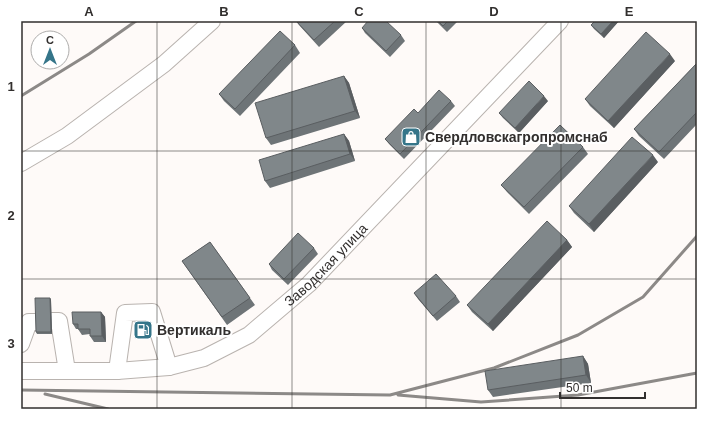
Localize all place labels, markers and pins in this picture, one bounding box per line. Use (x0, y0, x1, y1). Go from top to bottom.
shop icon: Свердловскагропромснаб (400, 126, 422, 148)
place label: Свердловскагропромснаб (425, 129, 608, 145)
fuel station icon: Вертикаль (132, 319, 154, 341)
place label: Вертикаль (157, 322, 231, 338)

